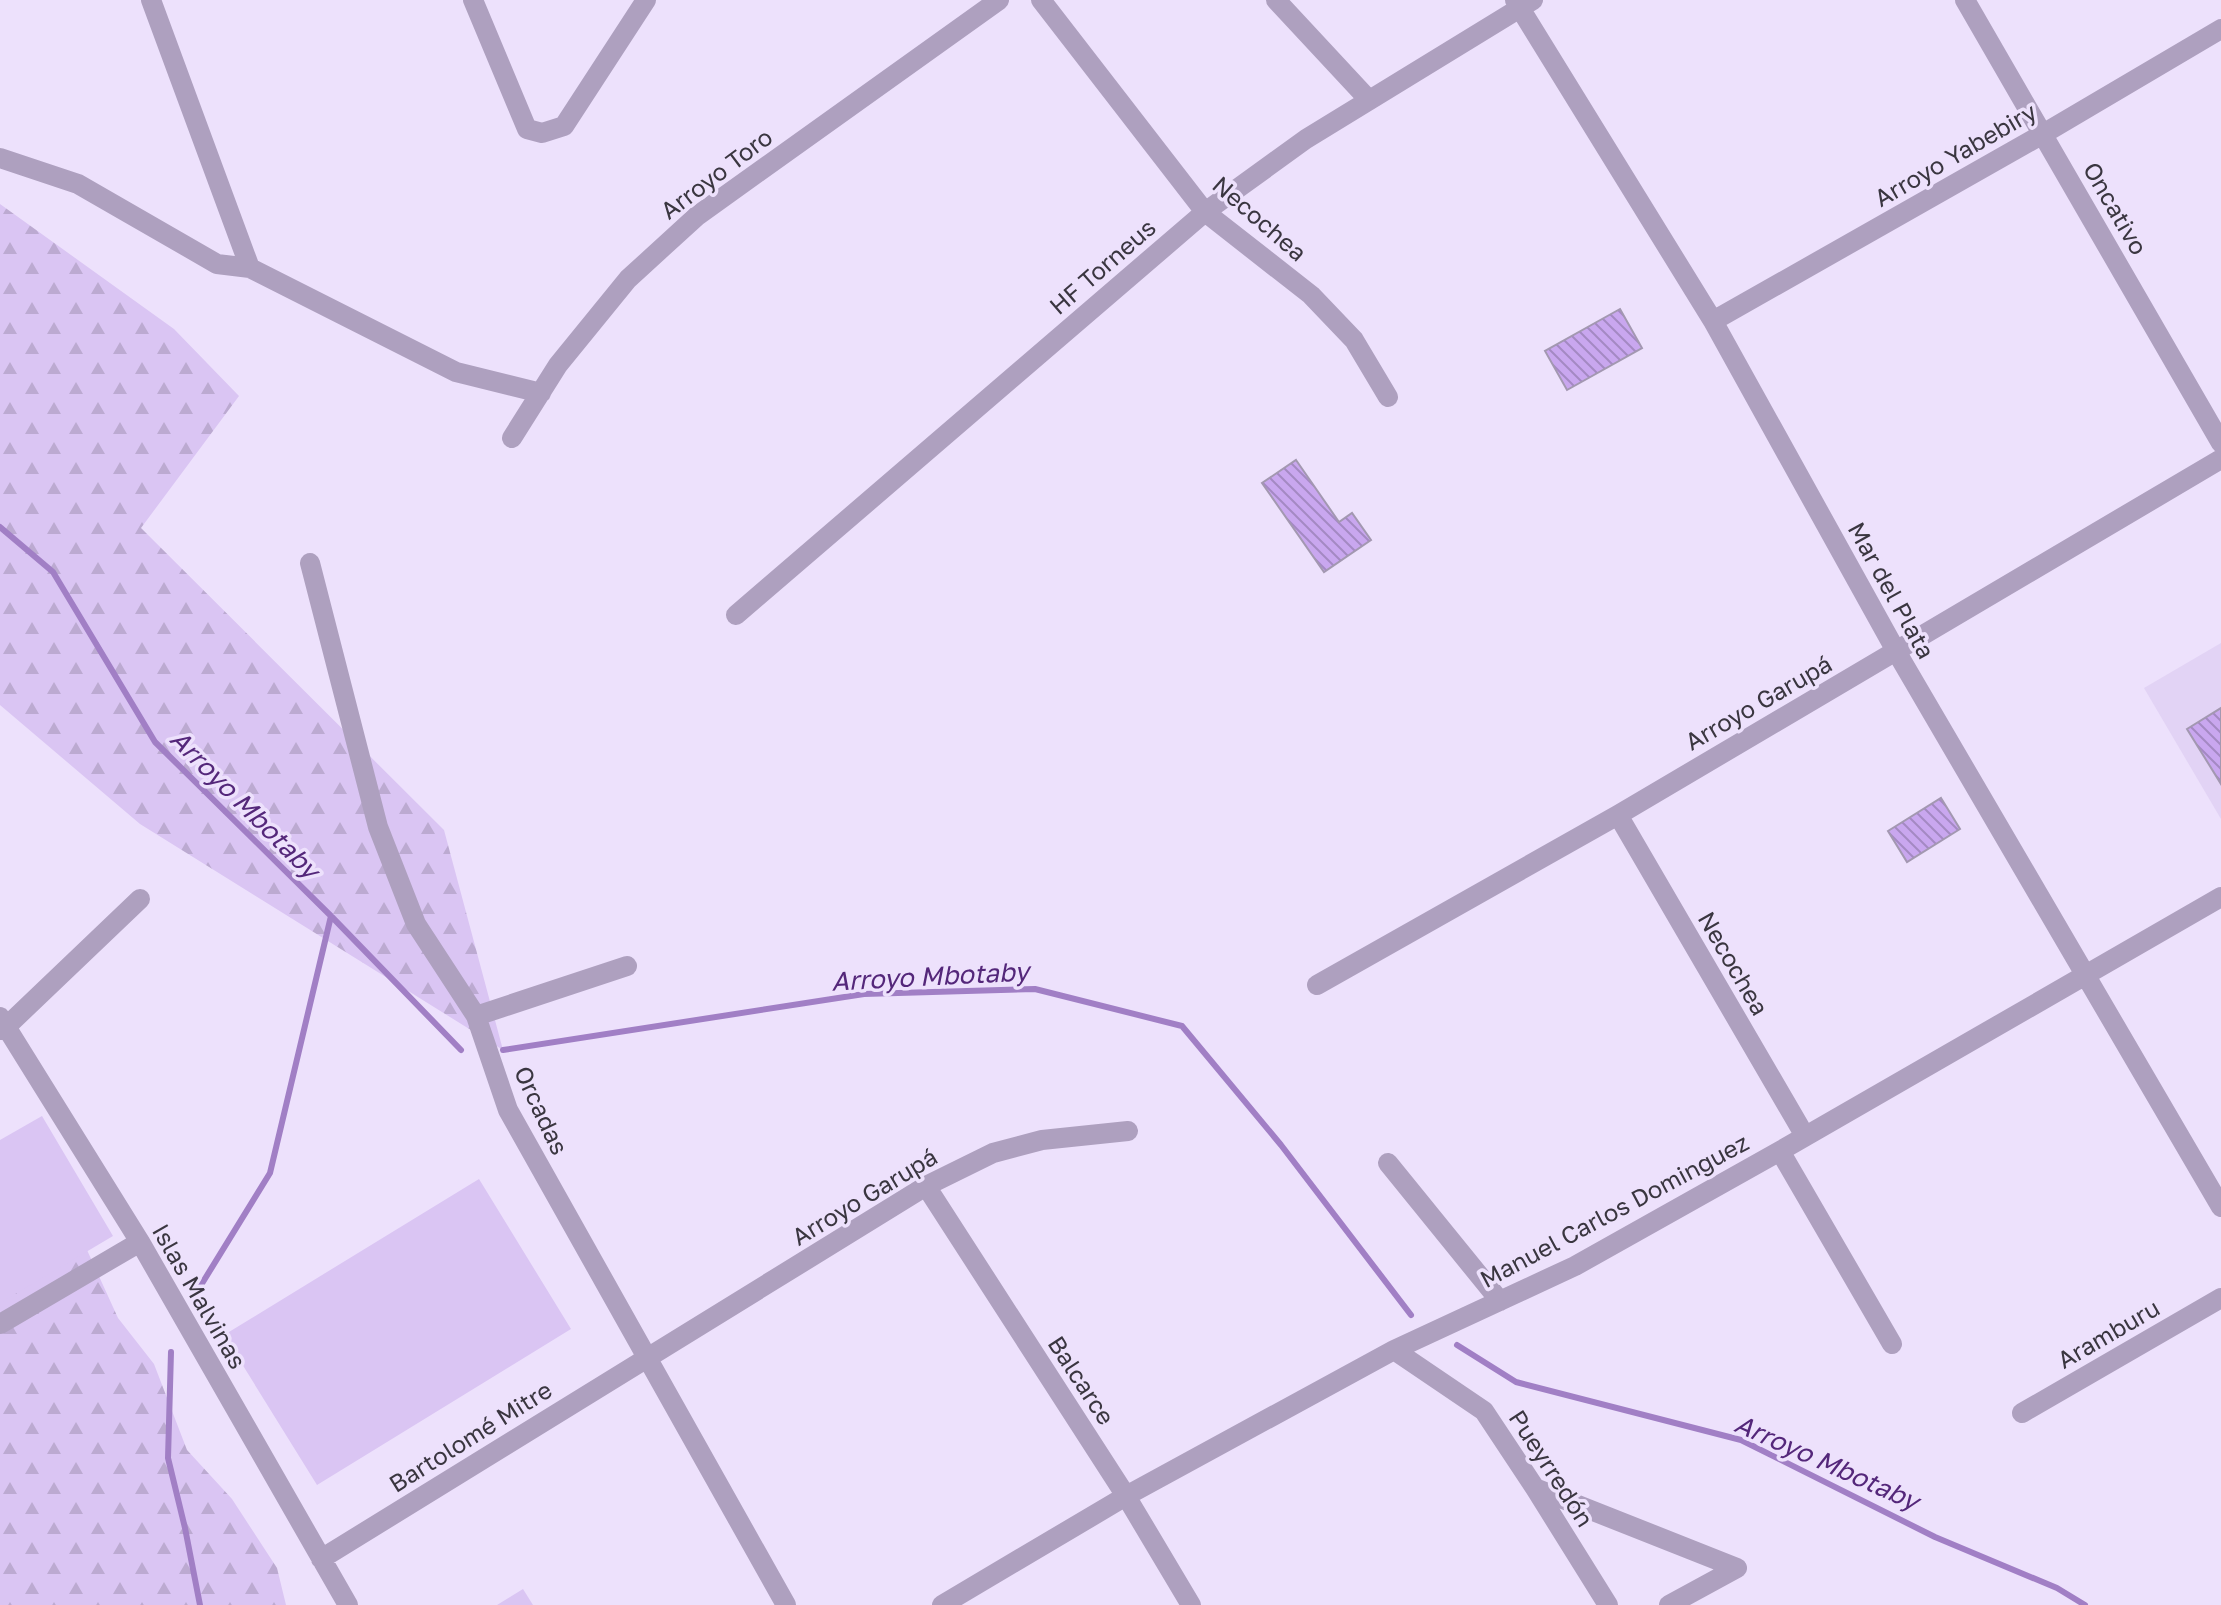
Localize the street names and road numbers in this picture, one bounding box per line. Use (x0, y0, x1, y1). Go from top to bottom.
street label: Arroyo Yabebiry (1869, 96, 2041, 212)
street label: Arroyo Toro (654, 122, 778, 224)
street label: Oncativo (2078, 156, 2154, 260)
street label: Necochea (1207, 169, 1313, 267)
street label: HF Torneus (1043, 212, 1161, 320)
street label: Mar del Plata (1843, 517, 1941, 663)
street label: Arroyo Garupá (1680, 648, 1836, 756)
street label: Necochea (1693, 906, 1775, 1020)
street label: Orcadas (509, 1061, 575, 1159)
street label: Manuel Carlos Dominguez (1475, 1127, 1753, 1293)
street label: Arroyo Garupá (786, 1141, 942, 1251)
street label: Islas Malvinas (147, 1218, 253, 1374)
street label: Aramburu (2052, 1292, 2164, 1374)
street label: Balcarce (1043, 1330, 1121, 1430)
street label: Bartolomé Mitre (383, 1374, 557, 1498)
street label: Pueyrredón (1503, 1404, 1601, 1532)

